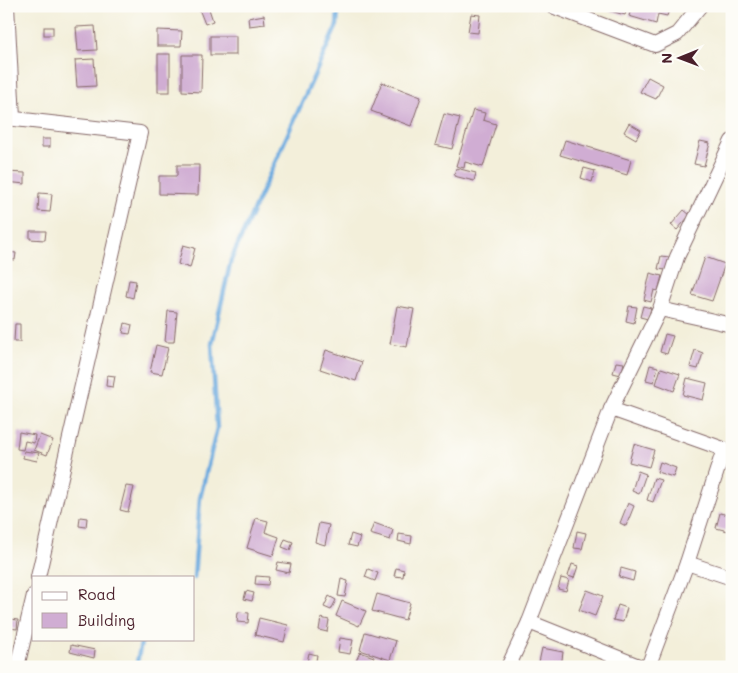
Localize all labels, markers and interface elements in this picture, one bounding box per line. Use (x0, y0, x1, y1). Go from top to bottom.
north arrow (656, 32, 706, 82)
text: N (657, 53, 676, 64)
legend (32, 576, 195, 640)
text: Road (78, 584, 115, 604)
text: Building (78, 610, 135, 630)

